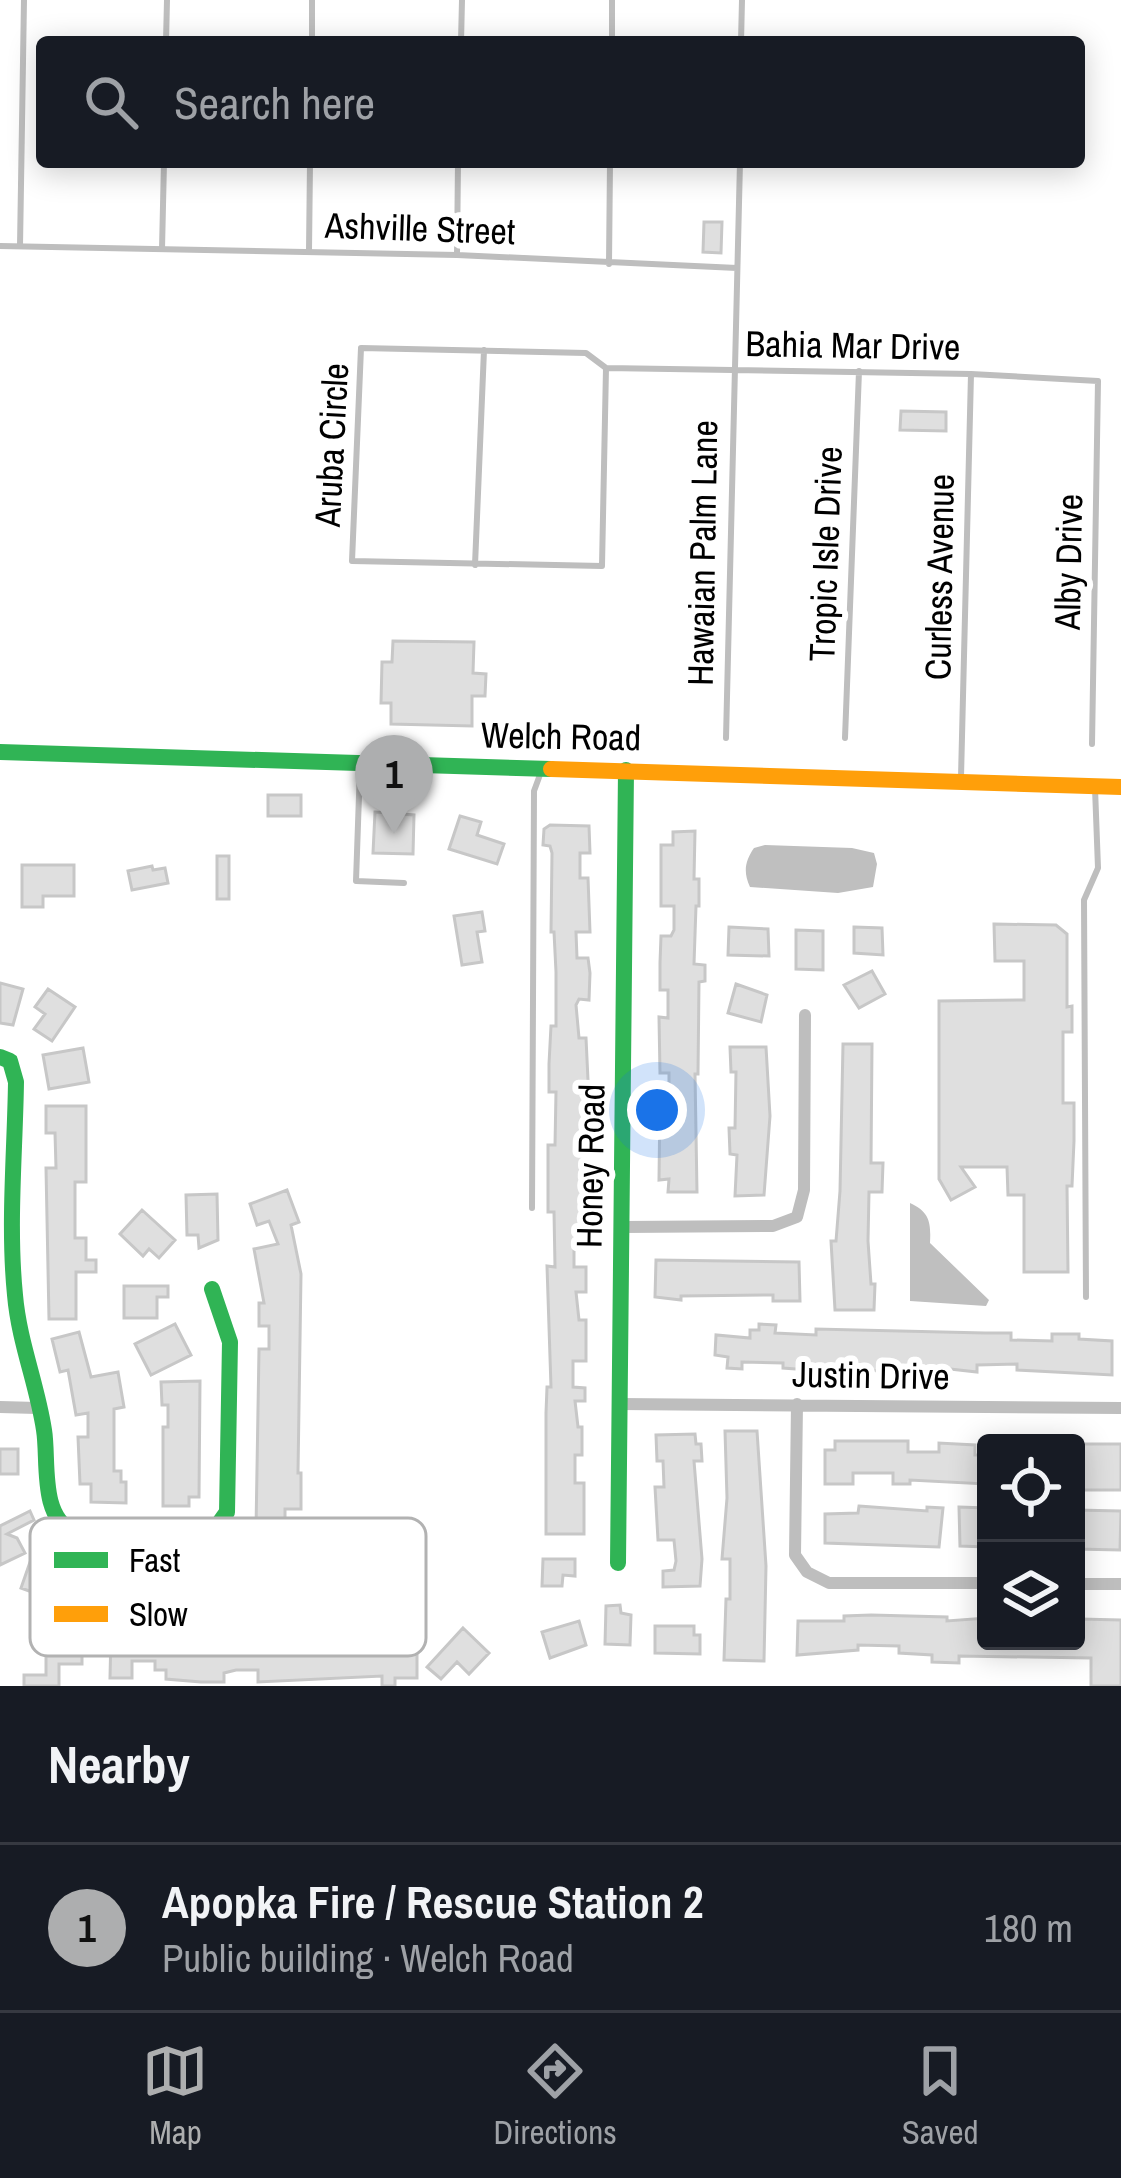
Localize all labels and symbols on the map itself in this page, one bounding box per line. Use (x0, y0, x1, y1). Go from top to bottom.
street label: Ashville Street (323, 201, 516, 255)
street label: Bahia Mar Drive (745, 319, 961, 371)
street label: Aruba Circle (303, 362, 359, 529)
street label: Hawaian Palm Lane (676, 420, 728, 686)
street label: Tropic Isle Drive (797, 445, 853, 663)
street label: Curless Avenue (913, 473, 965, 681)
street label: Alby Drive (1043, 494, 1093, 631)
street label: Welch Road (480, 711, 642, 761)
pin: 1 (355, 735, 433, 834)
your location (627, 1080, 687, 1140)
street label: Honey Road (565, 1084, 615, 1248)
street label: Justin Drive (792, 1350, 950, 1400)
legend (30, 1518, 426, 1656)
text: Fast (129, 1538, 180, 1582)
text: Slow (129, 1592, 188, 1636)

